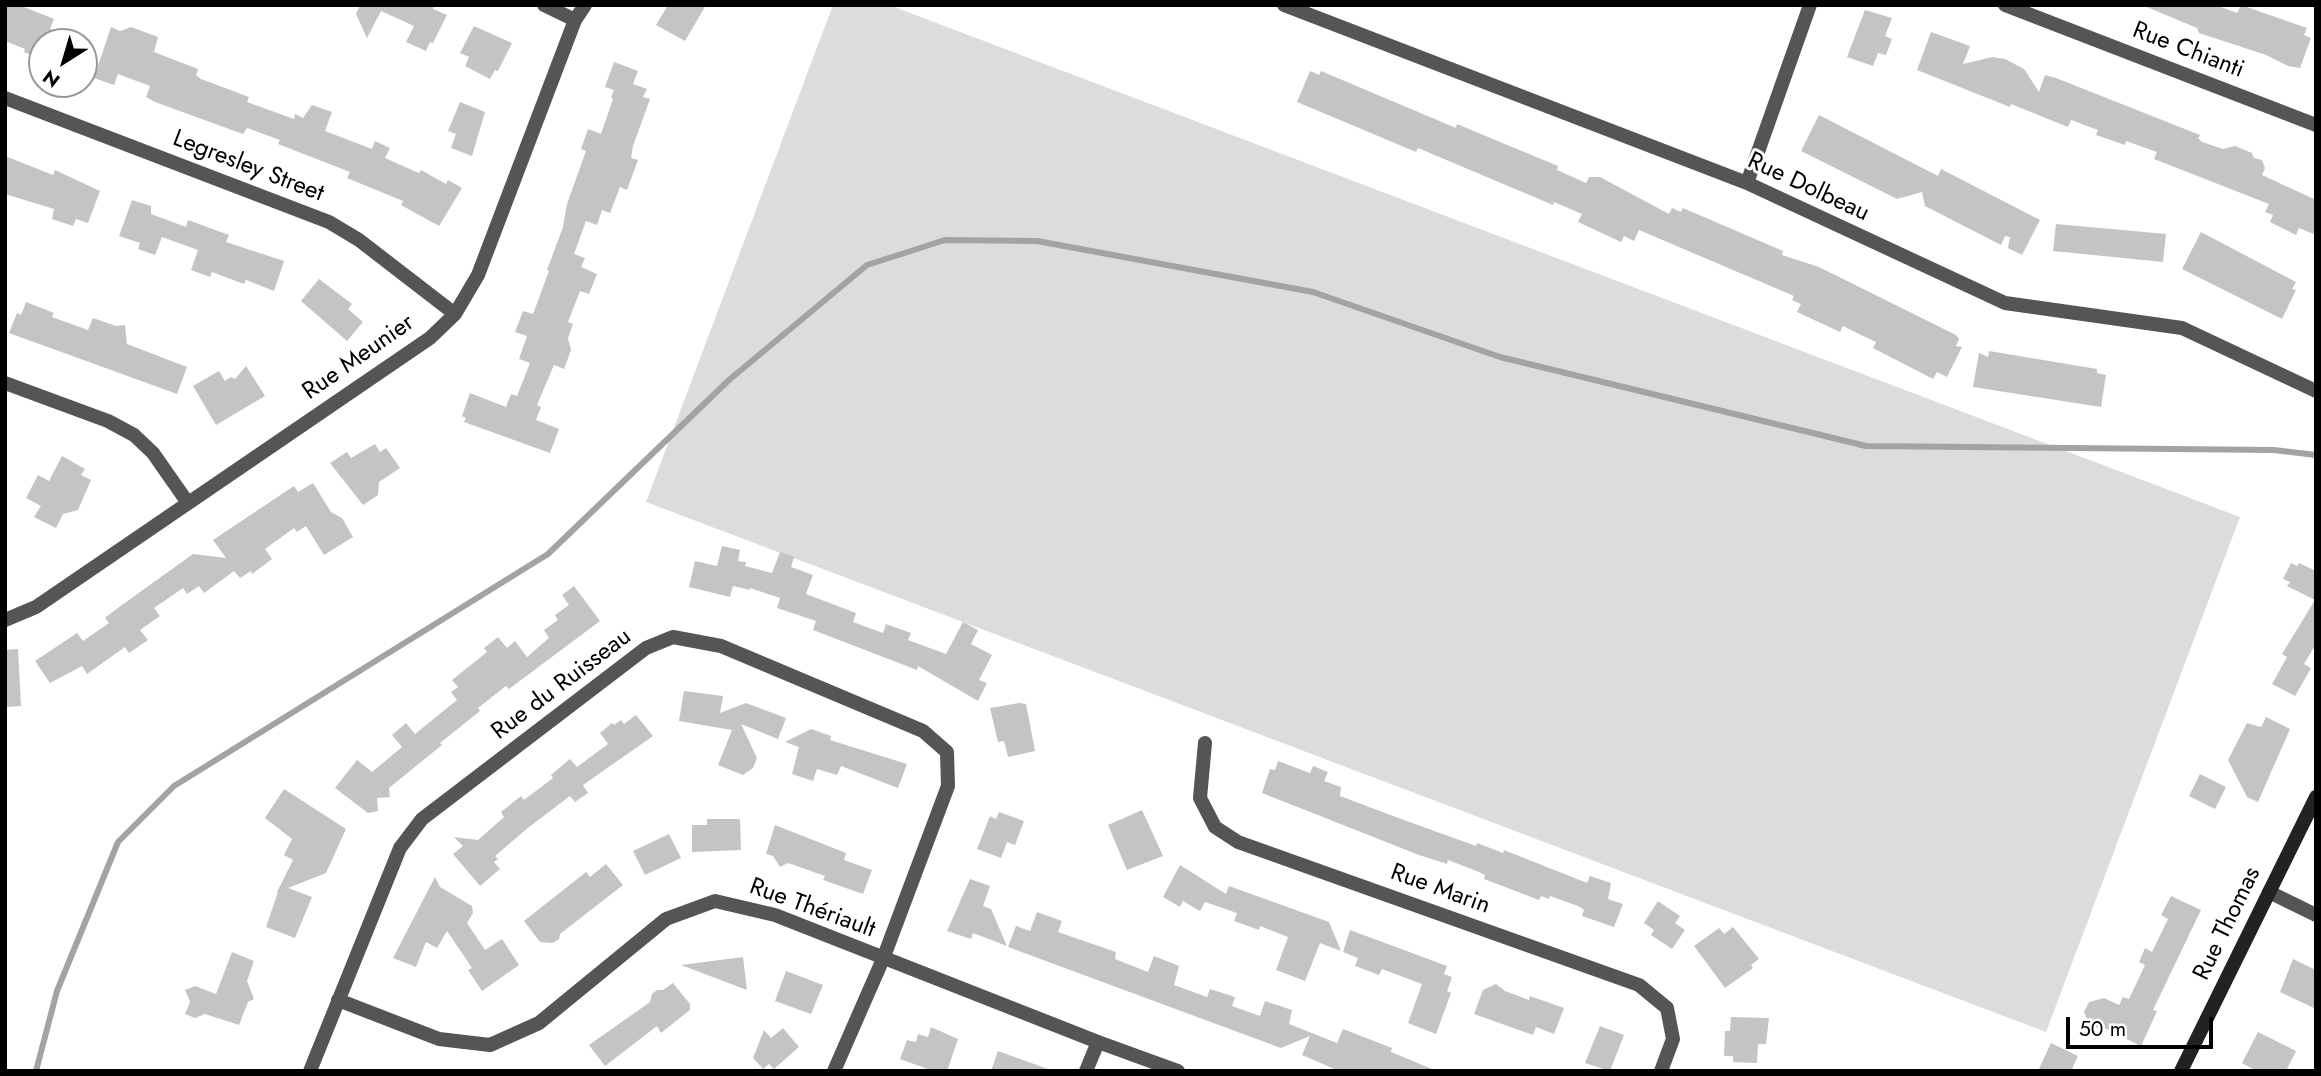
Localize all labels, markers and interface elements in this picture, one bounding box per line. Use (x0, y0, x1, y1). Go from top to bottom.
street label: Rue Chianti (2128, 17, 2248, 85)
north arrow (28, 28, 98, 98)
text: N (37, 63, 65, 94)
street label: Legresley Street (168, 125, 328, 209)
street label: Rue Dolbeau (1743, 147, 1873, 229)
street label: Rue Meunier (298, 309, 420, 407)
street label: Rue du Ruisseau (487, 623, 637, 747)
street label: Rue Marin (1386, 859, 1494, 921)
street label: Rue Thomas (2188, 863, 2268, 985)
street label: Rue Thériault (745, 873, 879, 945)
scale bar (2069, 1002, 2216, 1046)
text: 50 m (2079, 1014, 2126, 1044)

